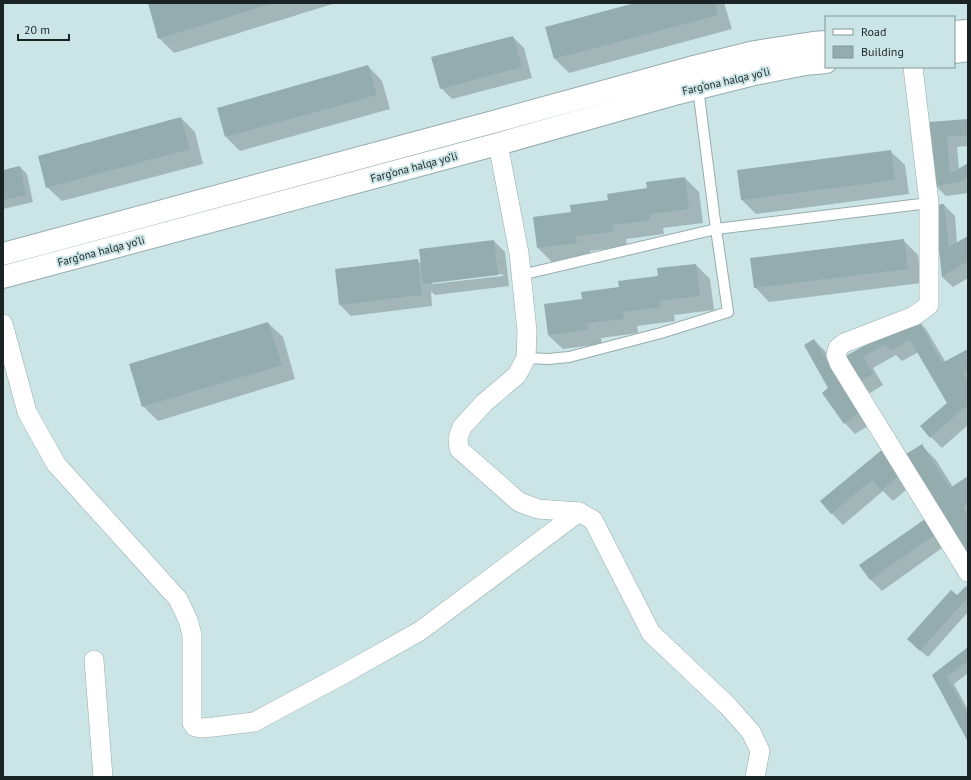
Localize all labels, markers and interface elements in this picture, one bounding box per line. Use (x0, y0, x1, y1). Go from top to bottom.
scale bar (18, 16, 69, 42)
legend (825, 16, 955, 68)
text: 20 m (24, 22, 50, 37)
text: Road (861, 24, 886, 39)
text: Building (861, 44, 904, 59)
street label: Farg‘ona halqa yo‘li (681, 64, 771, 98)
street label: Farg‘ona halqa yo‘li (369, 149, 459, 185)
street label: Farg‘ona halqa yo‘li (56, 233, 146, 269)

